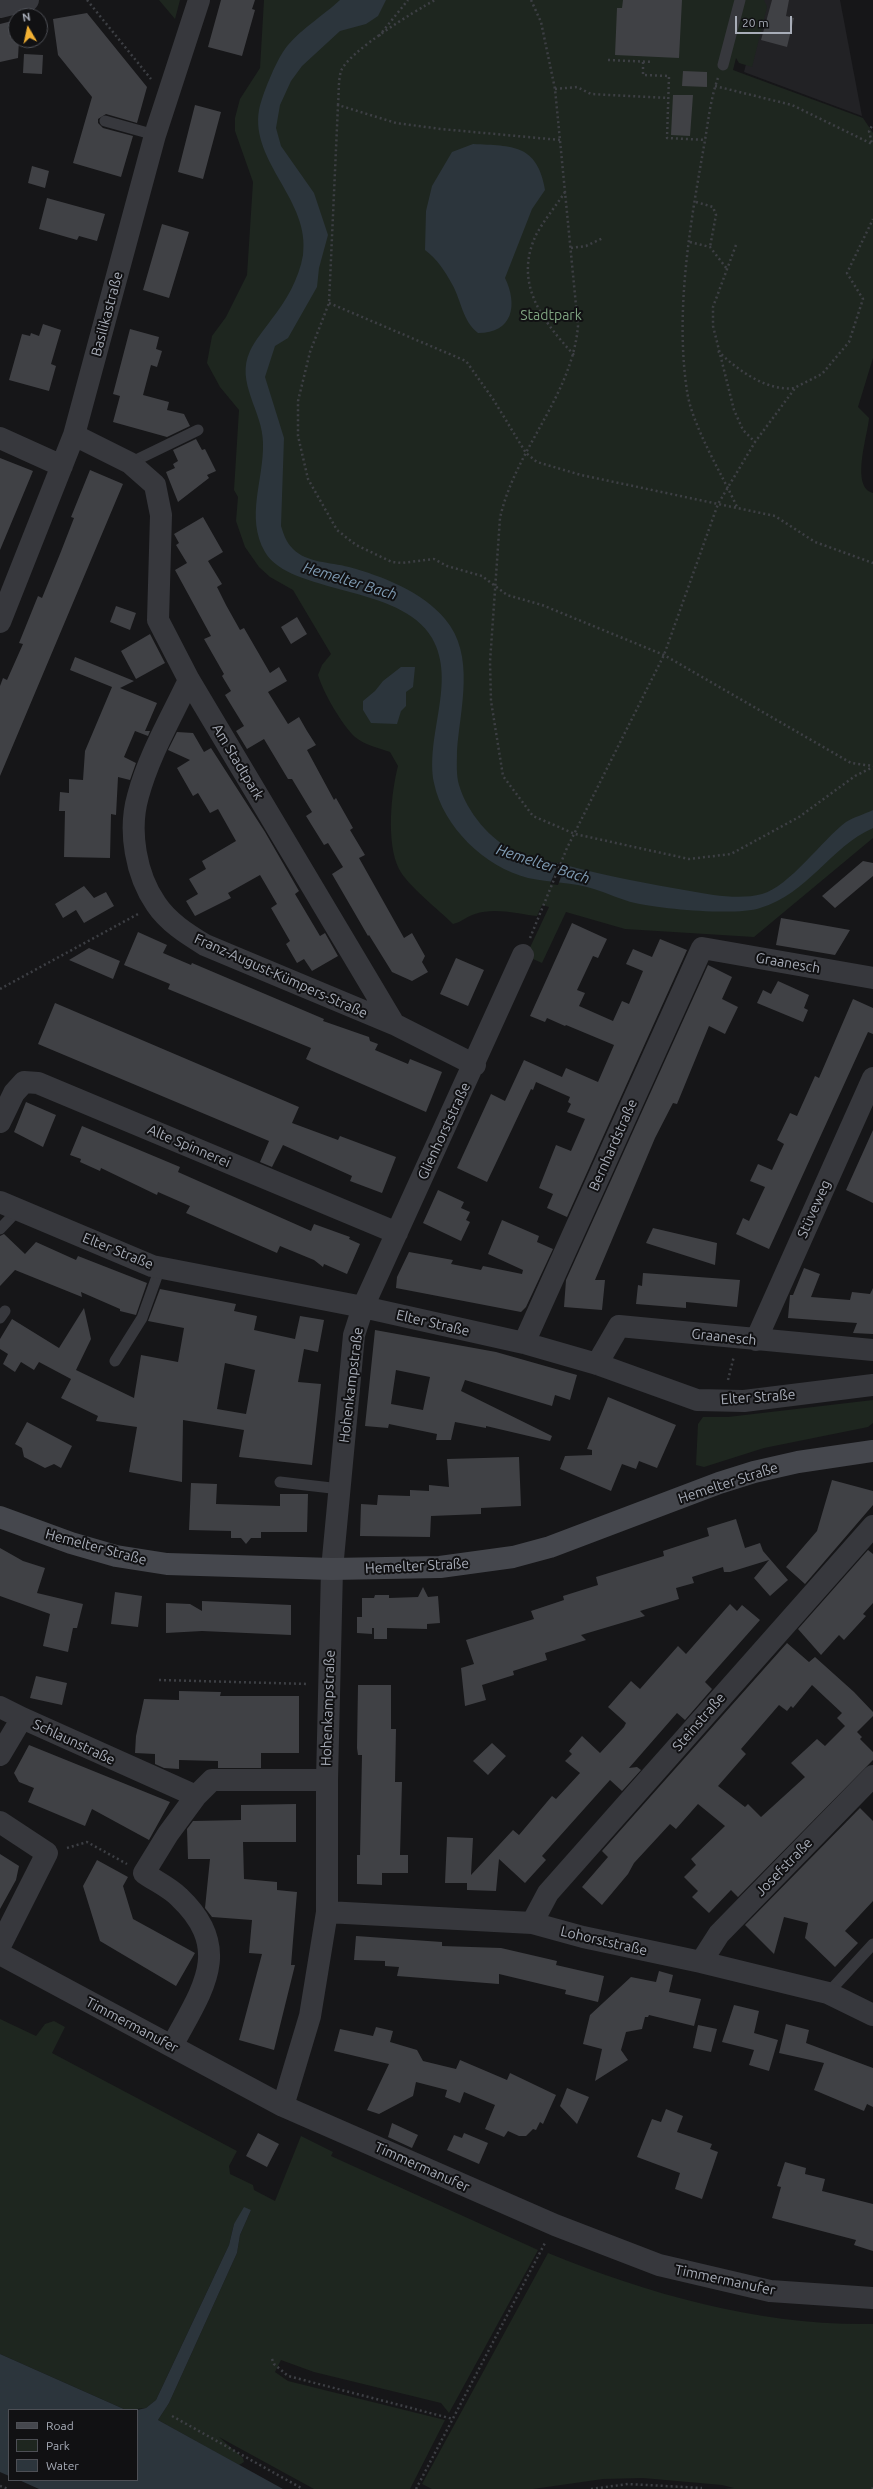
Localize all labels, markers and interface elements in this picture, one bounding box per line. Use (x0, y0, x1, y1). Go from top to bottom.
north arrow (8, 8, 48, 48)
scale bar (737, 8, 794, 34)
text: N (21, 11, 31, 24)
text: 20 m (742, 16, 769, 29)
street label: Basilikastraße (88, 270, 126, 358)
park label: Stadtpark (520, 307, 582, 323)
water label: Hemelter Bach (301, 558, 399, 604)
street label: Am Stadtpark (209, 721, 267, 803)
water label: Hemelter Bach (494, 840, 592, 888)
street label: Franz-August-Kümpers-Straße (192, 930, 370, 1022)
street label: Graanesch (754, 949, 822, 977)
street label: Glienhorststraße (414, 1080, 474, 1182)
street label: Bernhardstraße (585, 1096, 641, 1194)
street label: Alte Spinnerei (145, 1121, 233, 1171)
street label: Stüveweg (794, 1177, 834, 1241)
street label: Elter Straße (80, 1229, 156, 1273)
street label: Elter Straße (395, 1306, 471, 1340)
street label: Graanesch (691, 1325, 757, 1349)
street label: Hohenkampstraße (336, 1326, 366, 1444)
street label: Elter Straße (720, 1386, 796, 1408)
street label: Hemelter Straße (676, 1459, 780, 1507)
street label: Hemelter Straße (44, 1525, 148, 1569)
street label: Hemelter Straße (365, 1555, 469, 1577)
street label: Hohenkampstraße (318, 1650, 338, 1766)
street label: Steinstraße (669, 1689, 729, 1755)
street label: Schlaunstraße (30, 1716, 118, 1768)
street label: Josefstraße (752, 1834, 816, 1900)
street label: Lohorststraße (559, 1923, 649, 1959)
street label: Timmermanufer (83, 1994, 181, 2056)
street label: Timmermanufer (372, 2139, 472, 2195)
street label: Timmermanufer (673, 2261, 777, 2299)
legend (8, 2409, 138, 2481)
text: Road (46, 2419, 74, 2432)
text: Park (46, 2439, 70, 2452)
text: Water (46, 2459, 79, 2472)

